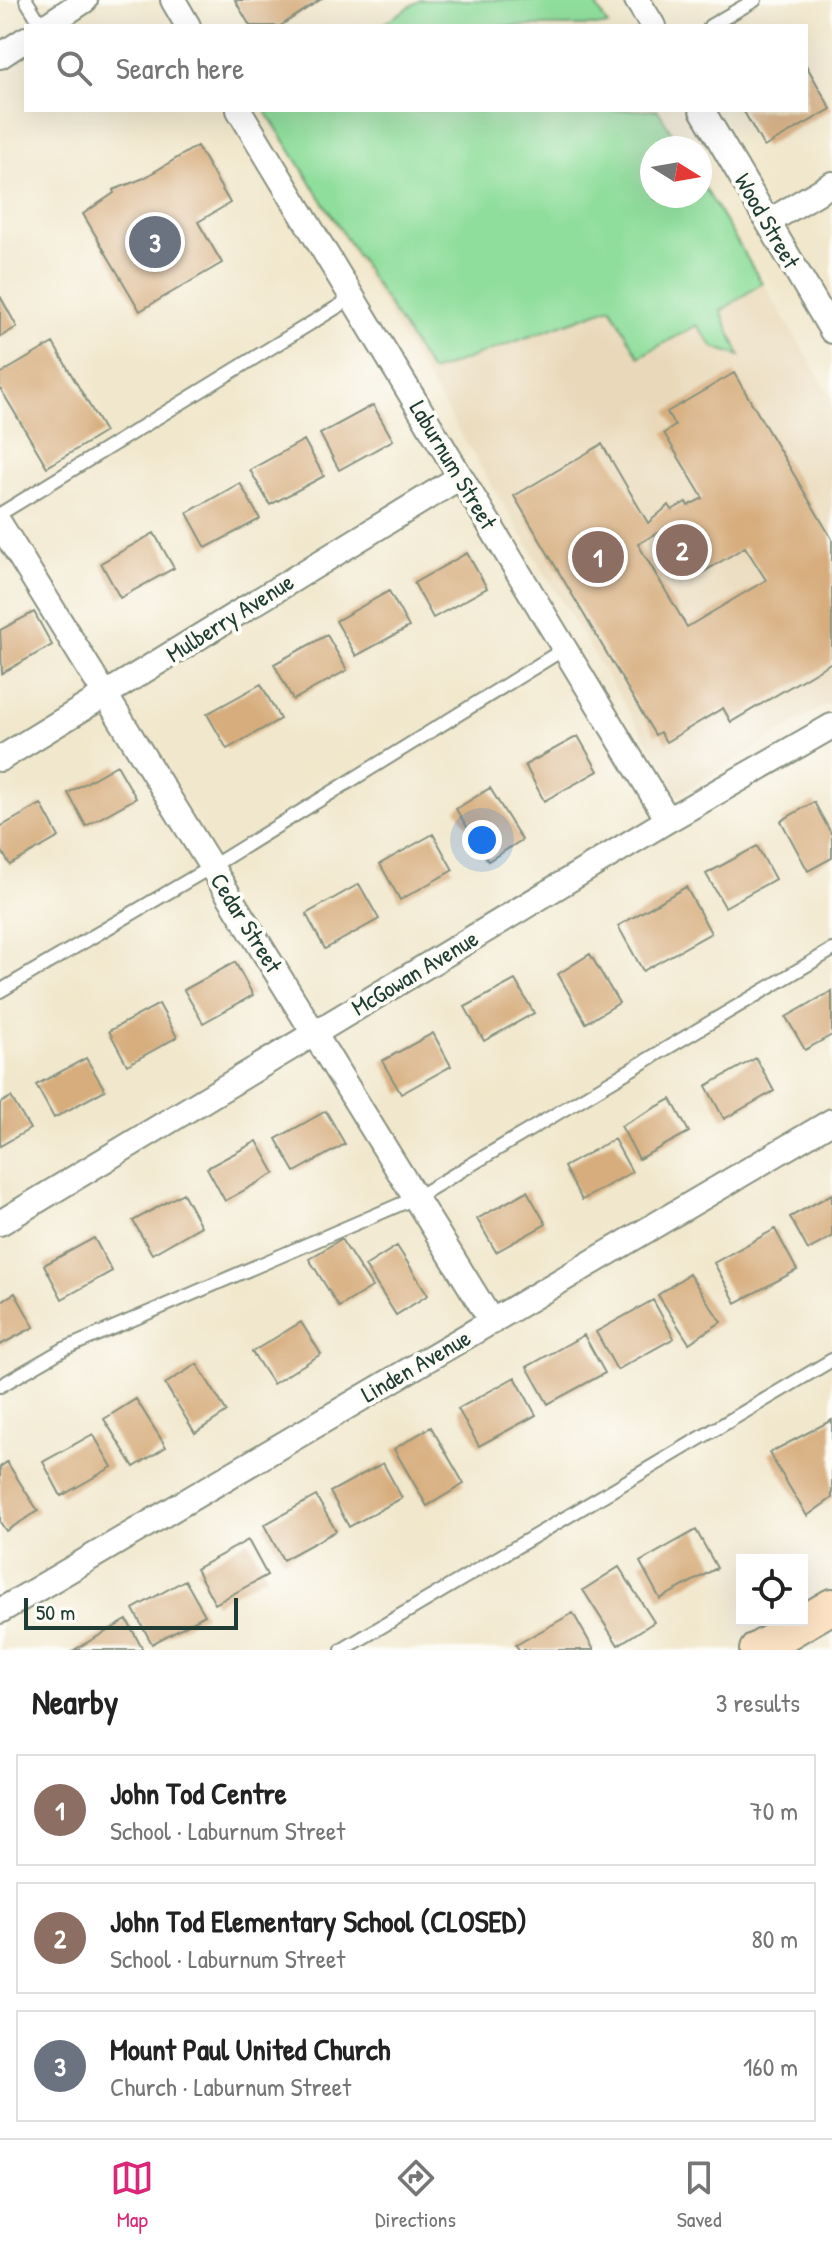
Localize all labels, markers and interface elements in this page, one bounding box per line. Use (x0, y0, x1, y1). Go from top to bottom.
search box (24, 24, 808, 112)
icon: search (52, 46, 96, 90)
text: Search here (116, 48, 244, 88)
north arrow (640, 136, 712, 208)
street label: Wood Street (728, 167, 808, 275)
pin: 3 (129, 212, 181, 272)
street label: Laburnum Street (403, 394, 505, 536)
pin: 2 (656, 520, 708, 580)
pin: 1 (572, 527, 624, 587)
street label: Mulberry Avenue (160, 565, 300, 669)
your location (462, 820, 502, 860)
street label: Cedar Street (204, 866, 291, 979)
street label: McGowan Avenue (345, 921, 484, 1023)
street label: Linden Avenue (355, 1321, 476, 1409)
map controls (736, 1554, 808, 1626)
button: locate (736, 1554, 808, 1626)
scale bar (24, 1594, 238, 1630)
text: 50 m (36, 1597, 75, 1627)
text: Nearby (32, 1679, 118, 1725)
text: 3 results (716, 1685, 800, 1720)
text: John Tod Centre (110, 1773, 287, 1813)
text: 1 (55, 1793, 65, 1828)
text: 70 m (750, 1793, 798, 1828)
text: School · Laburnum Street (110, 1813, 345, 1848)
text: John Tod Elementary School (CLOSED) (110, 1901, 527, 1941)
text: 2 (54, 1921, 66, 1956)
text: 80 m (751, 1921, 798, 1956)
text: School · Laburnum Street (110, 1941, 345, 1976)
text: Mount Paul United Church (110, 2029, 390, 2069)
text: 3 (54, 2049, 66, 2084)
text: 160 m (743, 2049, 798, 2084)
text: Church · Laburnum Street (110, 2069, 351, 2104)
tab: Map (110, 2156, 154, 2234)
tab: Directions (375, 2156, 456, 2234)
tab: Saved (677, 2156, 722, 2234)

